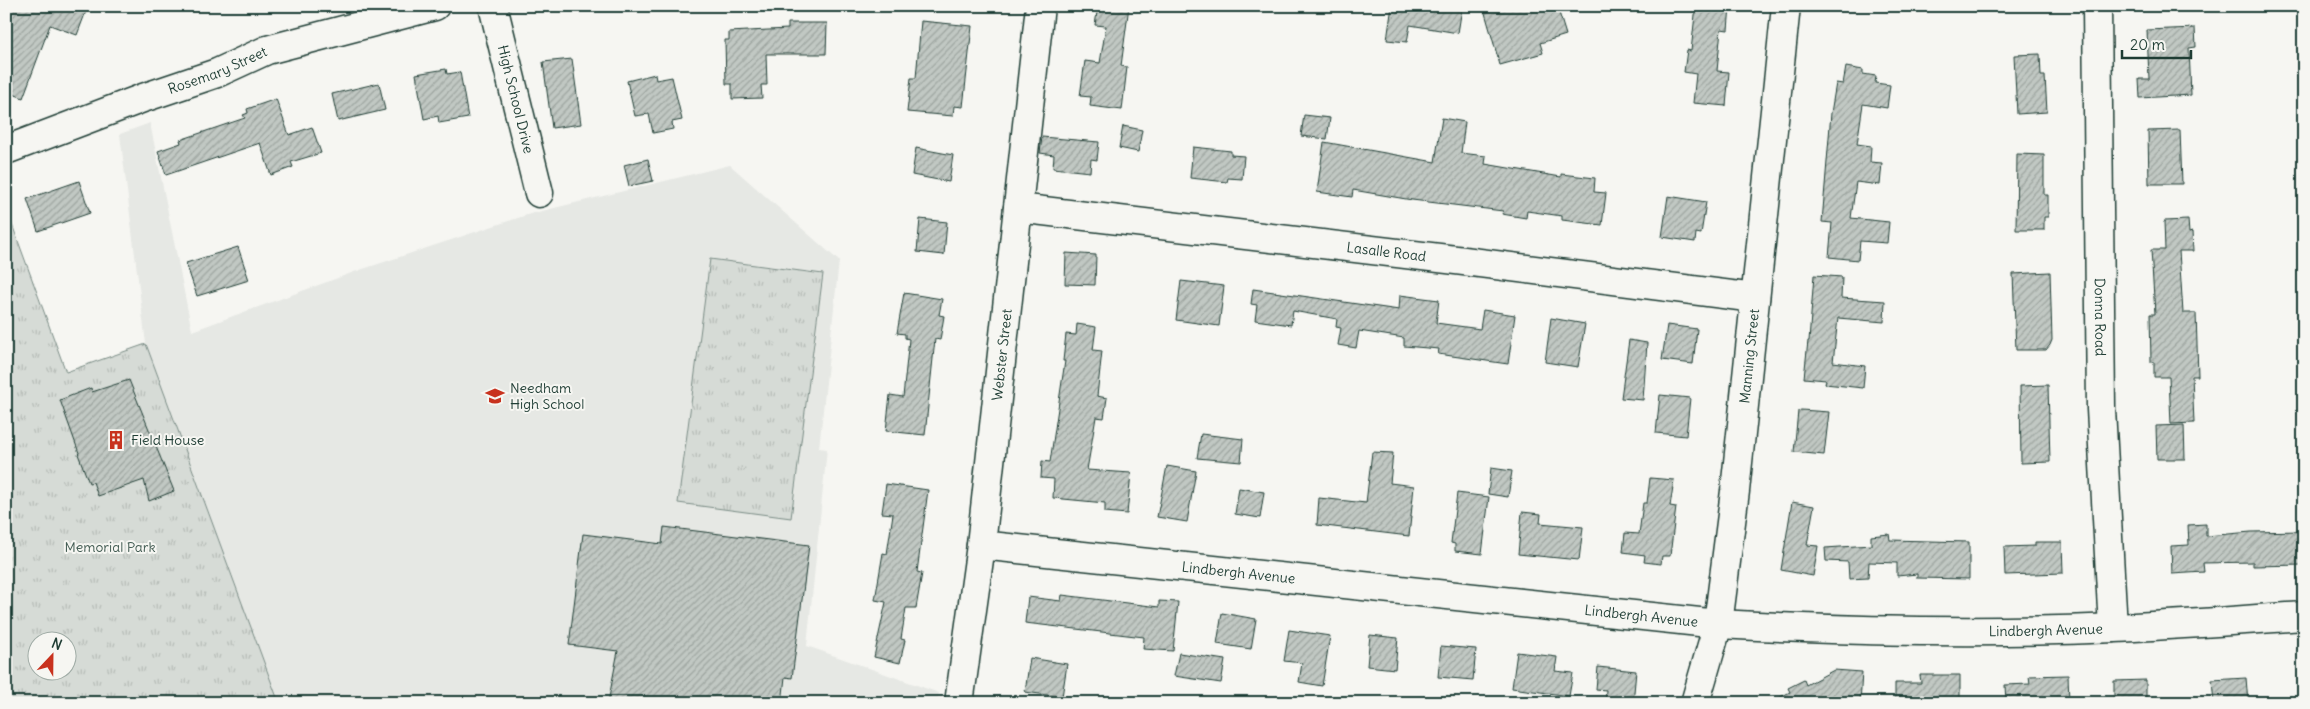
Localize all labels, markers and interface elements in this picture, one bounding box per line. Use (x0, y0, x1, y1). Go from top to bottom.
scale bar (2122, 28, 2191, 60)
text: 20 m (2130, 35, 2165, 54)
street label: Rosemary Street (166, 42, 270, 98)
street label: High School Drive (494, 43, 538, 155)
street label: Lasalle Road (1346, 238, 1427, 265)
street label: Donna Road (2091, 278, 2109, 356)
street label: Webster Street (988, 307, 1016, 402)
street label: Manning Street (1735, 308, 1763, 404)
place label: Needham High School (510, 379, 584, 413)
school or university icon: Needham High School (484, 385, 506, 407)
building icon: Field House (105, 429, 127, 451)
place label: Field House (131, 431, 204, 449)
park label: Memorial Park (64, 538, 156, 556)
street label: Lindbergh Avenue (1181, 558, 1296, 588)
street label: Lindbergh Avenue (1584, 601, 1699, 631)
street label: Lindbergh Avenue (1989, 620, 2103, 640)
north arrow (28, 632, 78, 682)
text: N (49, 634, 65, 654)

